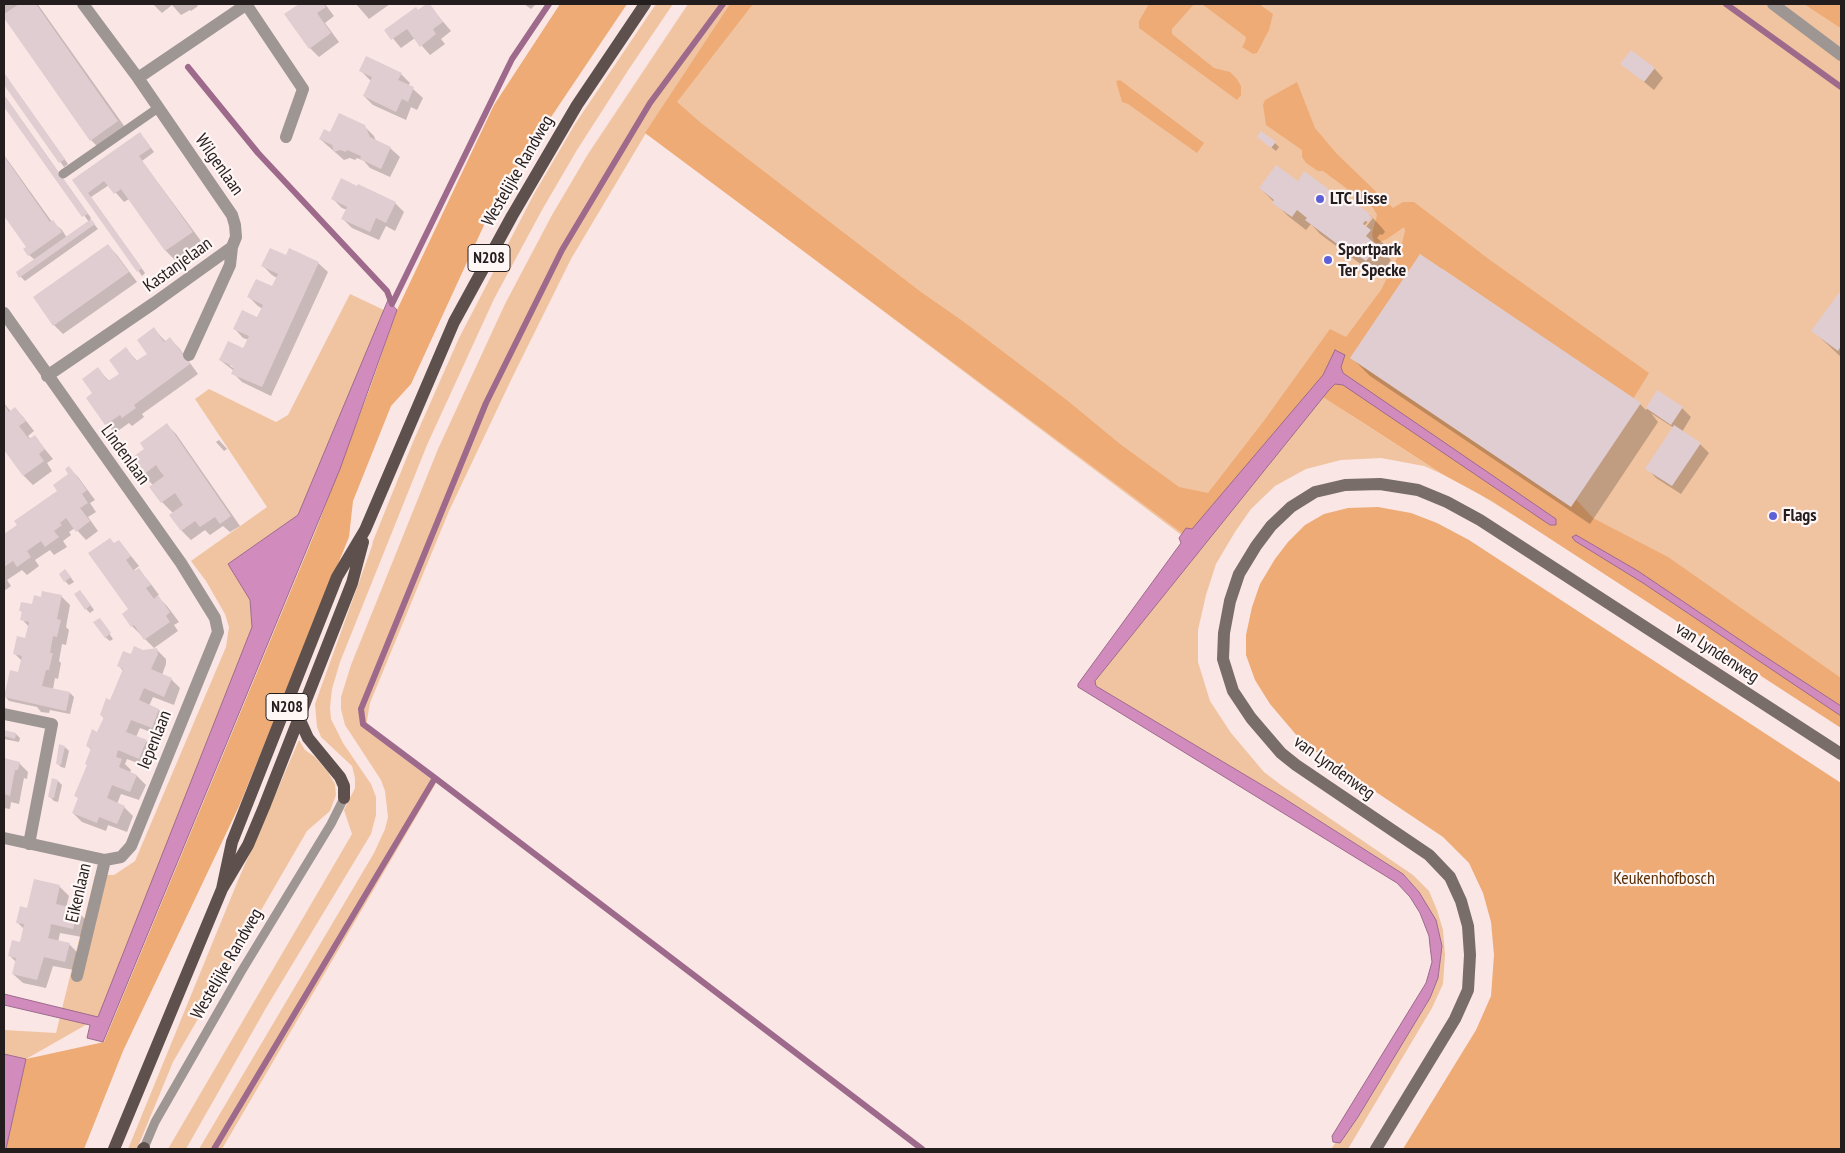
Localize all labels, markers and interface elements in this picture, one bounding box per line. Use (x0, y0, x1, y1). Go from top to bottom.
street label: Westelijke Randweg (478, 112, 558, 230)
street label: Wilgenlaan (190, 130, 248, 200)
place label: LTC Lisse (1330, 188, 1388, 210)
marker: LTC Lisse (1314, 193, 1326, 205)
street label: Kastanjelaan (139, 233, 217, 297)
place label: Sportpark Ter Specke (1338, 239, 1406, 282)
road number: N208 (468, 244, 510, 272)
marker: Sportpark Ter Specke (1322, 254, 1334, 266)
street label: Lindenlaan (96, 421, 154, 489)
place label: Flags (1783, 505, 1817, 527)
marker: Flags (1767, 510, 1779, 522)
street label: van Lyndenweg (1671, 618, 1763, 688)
road number: N208 (266, 694, 308, 720)
street label: Iepenlaan (134, 708, 176, 772)
street label: van Lyndenweg (1289, 731, 1379, 805)
street label: Eikenlaan (62, 861, 96, 925)
park label: Keukenhofbosch (1613, 868, 1715, 890)
street label: Westelijke Randweg (187, 905, 267, 1023)

